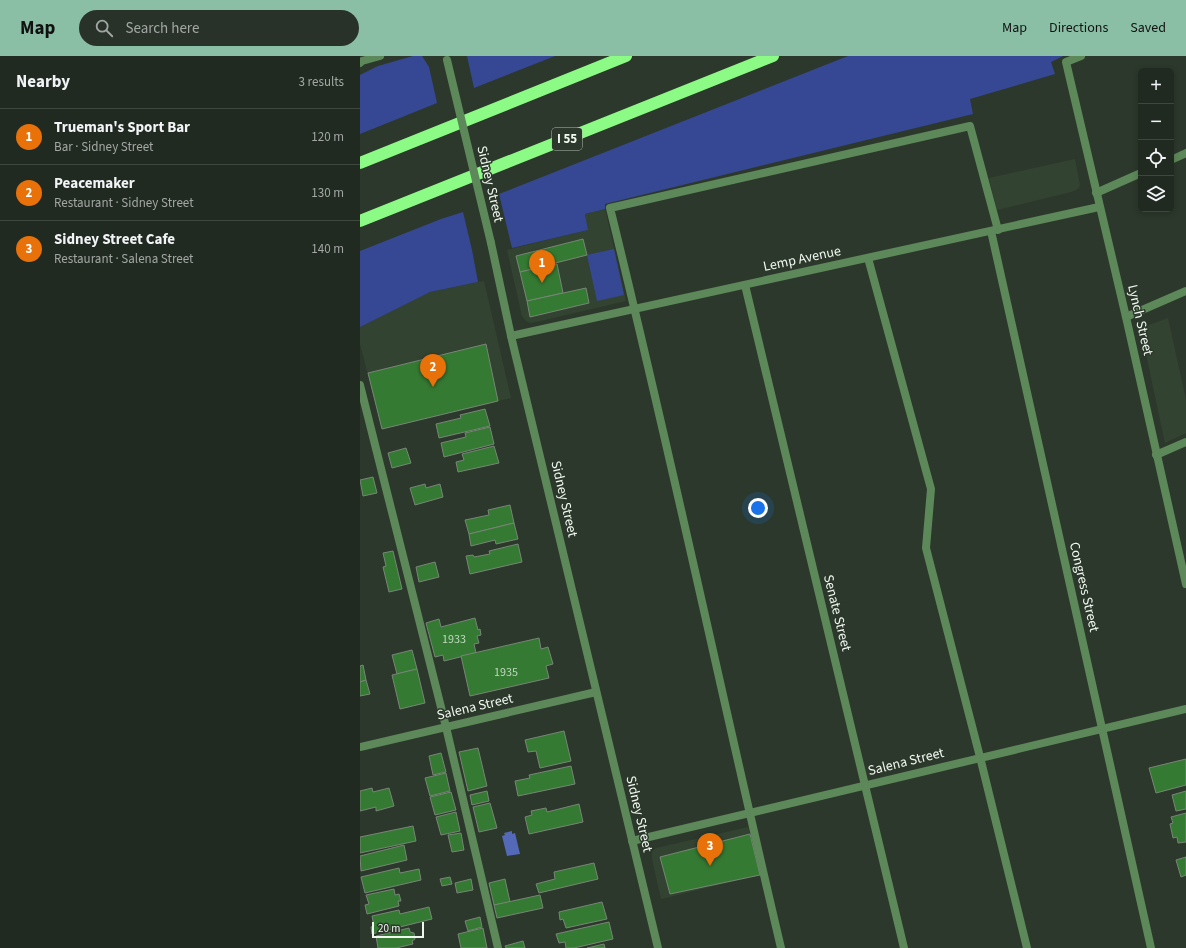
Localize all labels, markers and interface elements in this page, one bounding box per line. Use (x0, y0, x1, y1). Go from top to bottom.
search box (79, 10, 359, 46)
text: Map (20, 15, 55, 42)
icon: search (93, 17, 115, 39)
text: Search here (125, 18, 199, 39)
text: Map (1002, 18, 1027, 38)
text: Directions (1049, 18, 1108, 38)
text: Saved (1130, 18, 1166, 38)
map controls (1138, 68, 1174, 212)
button: + (1138, 68, 1174, 104)
text: Nearby (16, 70, 70, 94)
text: 3 results (299, 73, 344, 91)
button: − (1138, 104, 1174, 140)
text: Trueman's Sport Bar (54, 117, 190, 138)
text: 1 (26, 128, 32, 146)
text: 120 m (311, 128, 344, 146)
road number: I 55 (552, 128, 582, 150)
text: Bar · Sidney Street (54, 138, 153, 156)
button: locate (1138, 140, 1174, 176)
street label: Sidney Street (472, 144, 509, 224)
text: Peacemaker (54, 173, 135, 194)
button: layers (1138, 176, 1174, 212)
text: 2 (26, 184, 32, 202)
text: 130 m (311, 184, 344, 202)
text: Restaurant · Sidney Street (54, 194, 194, 212)
text: Sidney Street Cafe (54, 229, 175, 250)
text: 3 (26, 240, 32, 258)
text: 140 m (311, 240, 344, 258)
street label: Lemp Avenue (761, 241, 843, 277)
text: Restaurant · Salena Street (54, 250, 193, 268)
pin: 1 (529, 250, 555, 283)
street label: Lynch Street (1122, 282, 1158, 358)
pin: 2 (420, 354, 446, 387)
street label: Sidney Street (546, 459, 583, 539)
your location (748, 498, 768, 518)
street label: Congress Street (1064, 540, 1104, 634)
street label: Senate Street (818, 573, 856, 654)
house number: 1933 (442, 631, 466, 648)
house number: 1935 (494, 664, 518, 681)
street label: Salena Street (435, 688, 515, 725)
street label: Salena Street (866, 743, 946, 781)
street label: Sidney Street (621, 774, 658, 854)
pin: 3 (697, 833, 723, 866)
scale bar (372, 920, 424, 939)
text: 20 m (378, 921, 400, 936)

